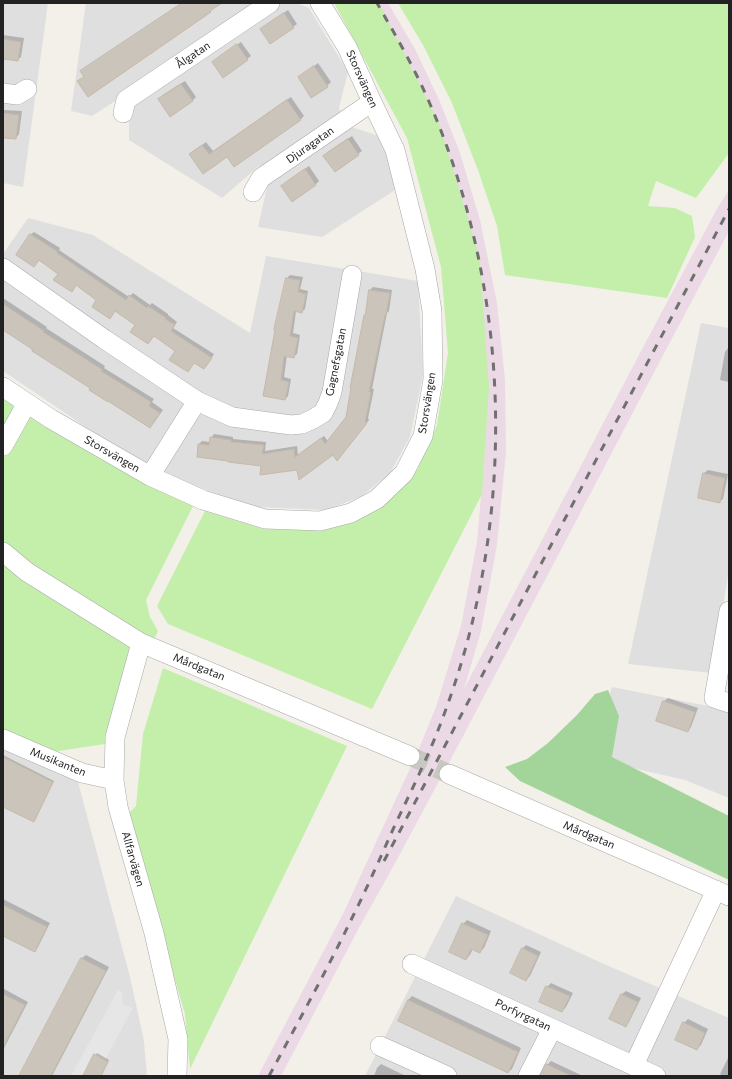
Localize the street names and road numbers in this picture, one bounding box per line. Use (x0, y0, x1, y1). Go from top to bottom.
street label: Ålgatan (173, 39, 213, 71)
street label: Storsvängen (343, 48, 381, 110)
street label: Djuragatan (284, 124, 336, 166)
street label: Gagnefsgatan (323, 327, 349, 397)
street label: Storsvängen (416, 371, 438, 435)
street label: Storsvängen (82, 433, 142, 475)
street label: Mårdgatan (171, 651, 227, 683)
street label: Musikanten (28, 745, 88, 779)
street label: Mårdgatan (561, 818, 617, 852)
street label: Allfarvägen (119, 830, 147, 888)
street label: Porfyrgatan (493, 996, 553, 1034)

